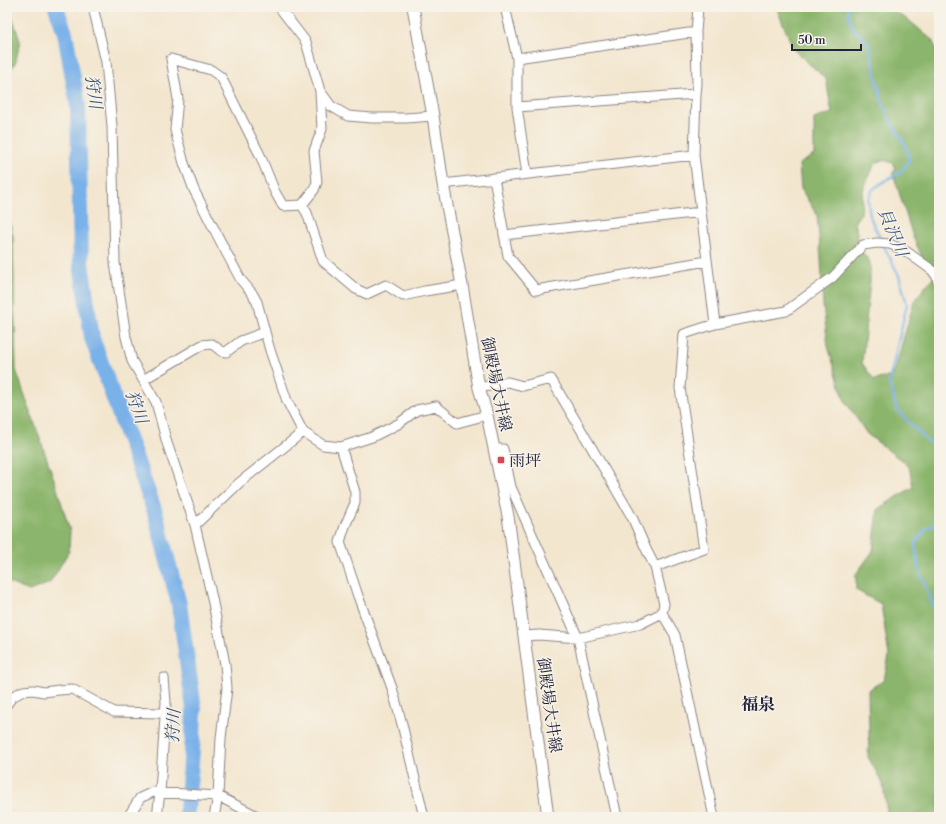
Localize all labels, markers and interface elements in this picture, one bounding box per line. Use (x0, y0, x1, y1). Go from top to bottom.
scale bar (792, 26, 861, 52)
text: 50 m (798, 33, 826, 48)
water label: 狩川 (80, 74, 107, 112)
water label: 貝沢川 (872, 205, 913, 262)
street label: 御殿場大井線 (476, 335, 516, 433)
water label: 狩川 (120, 388, 153, 429)
place label: 雨坪 (509, 451, 541, 471)
marker: 雨坪 (496, 455, 506, 465)
street label: 御殿場大井線 (532, 656, 566, 754)
district label: 福泉 (741, 694, 775, 716)
water label: 狩川 (162, 707, 186, 744)

